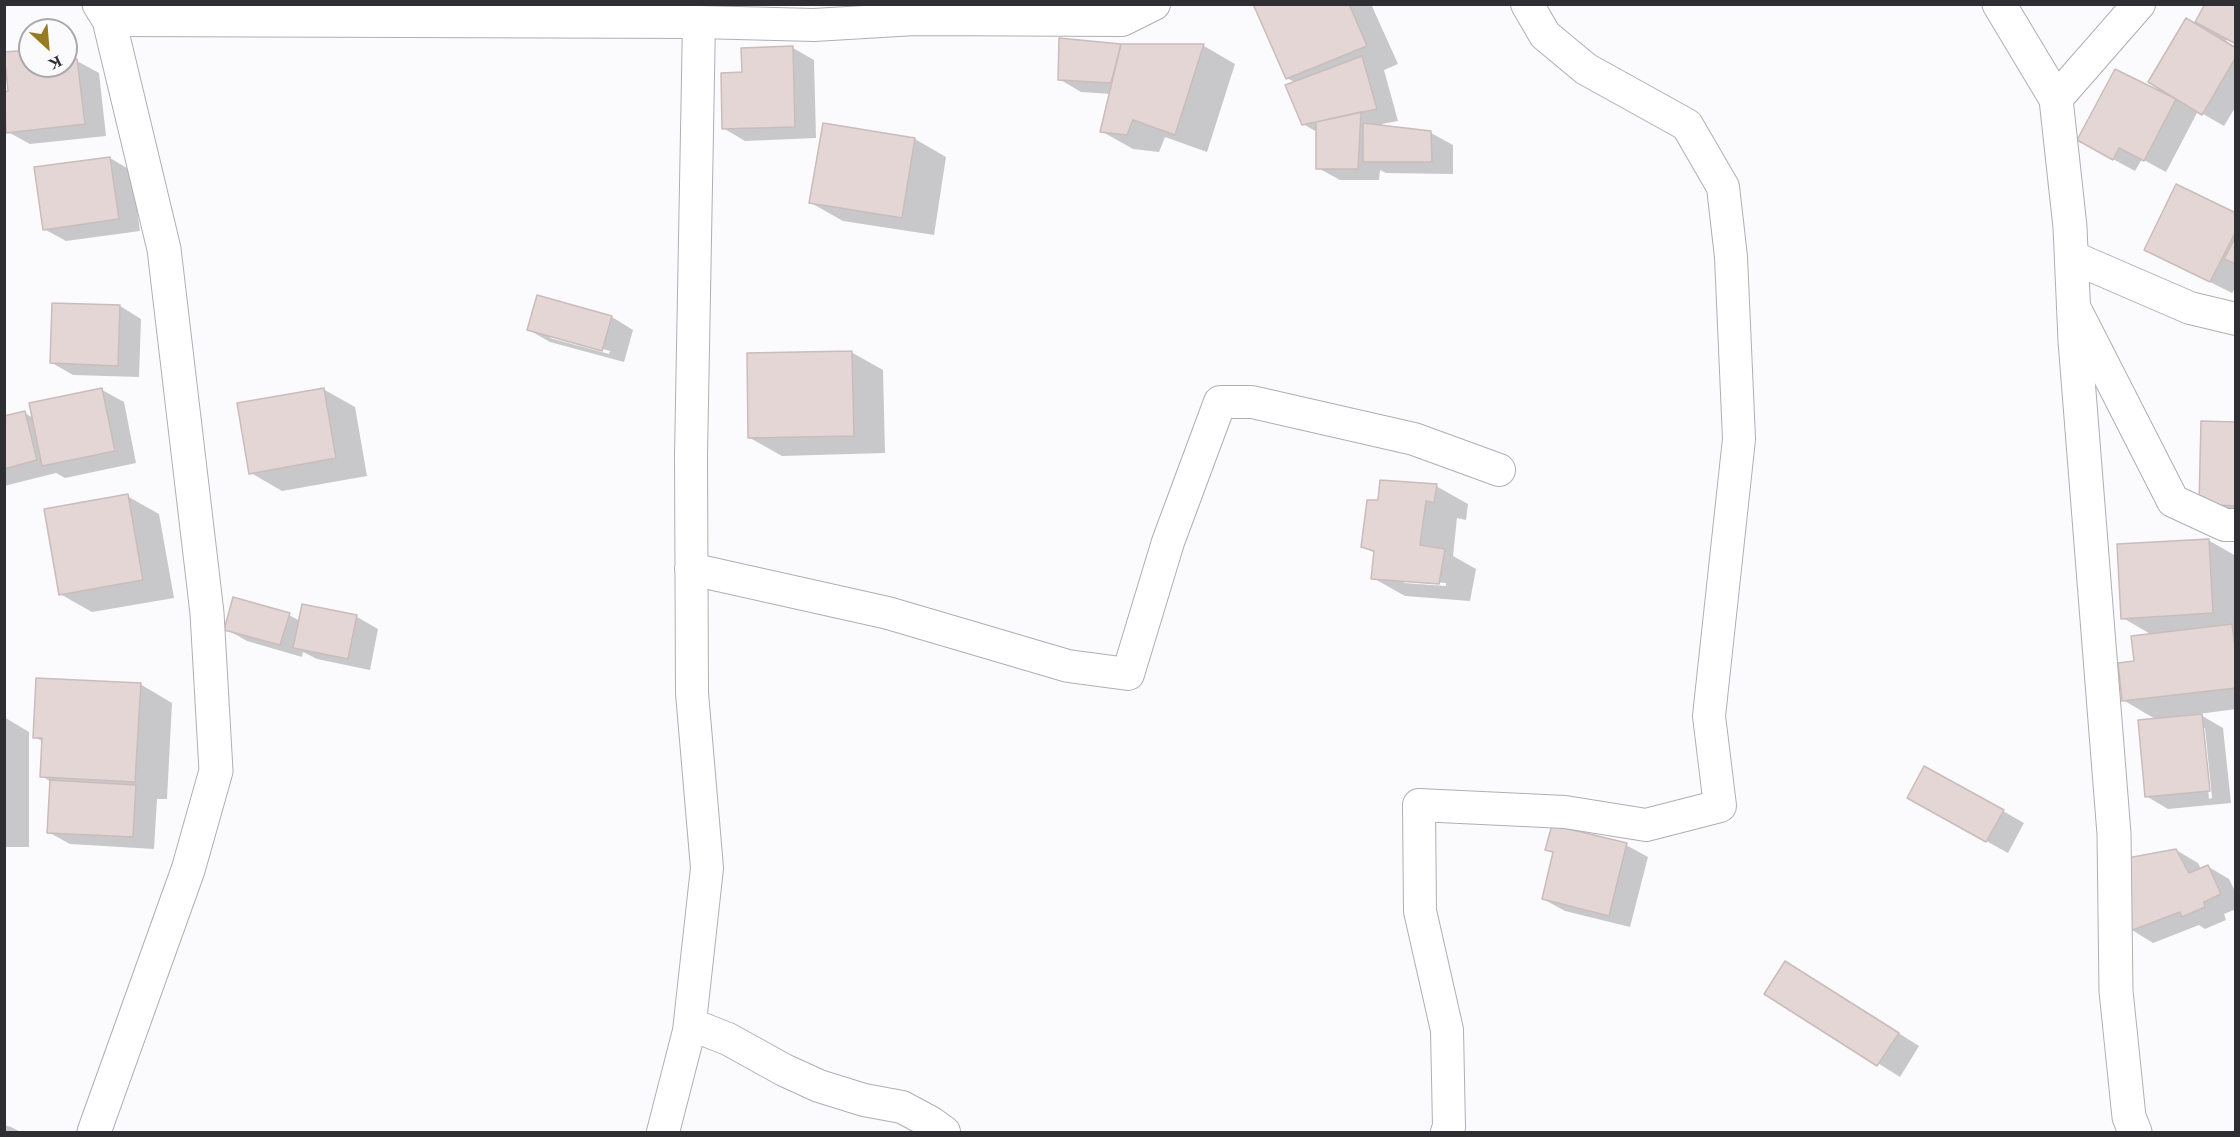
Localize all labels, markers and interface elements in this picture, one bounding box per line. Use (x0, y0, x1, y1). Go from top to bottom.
north arrow (18, 18, 78, 78)
text: K (46, 52, 65, 73)

